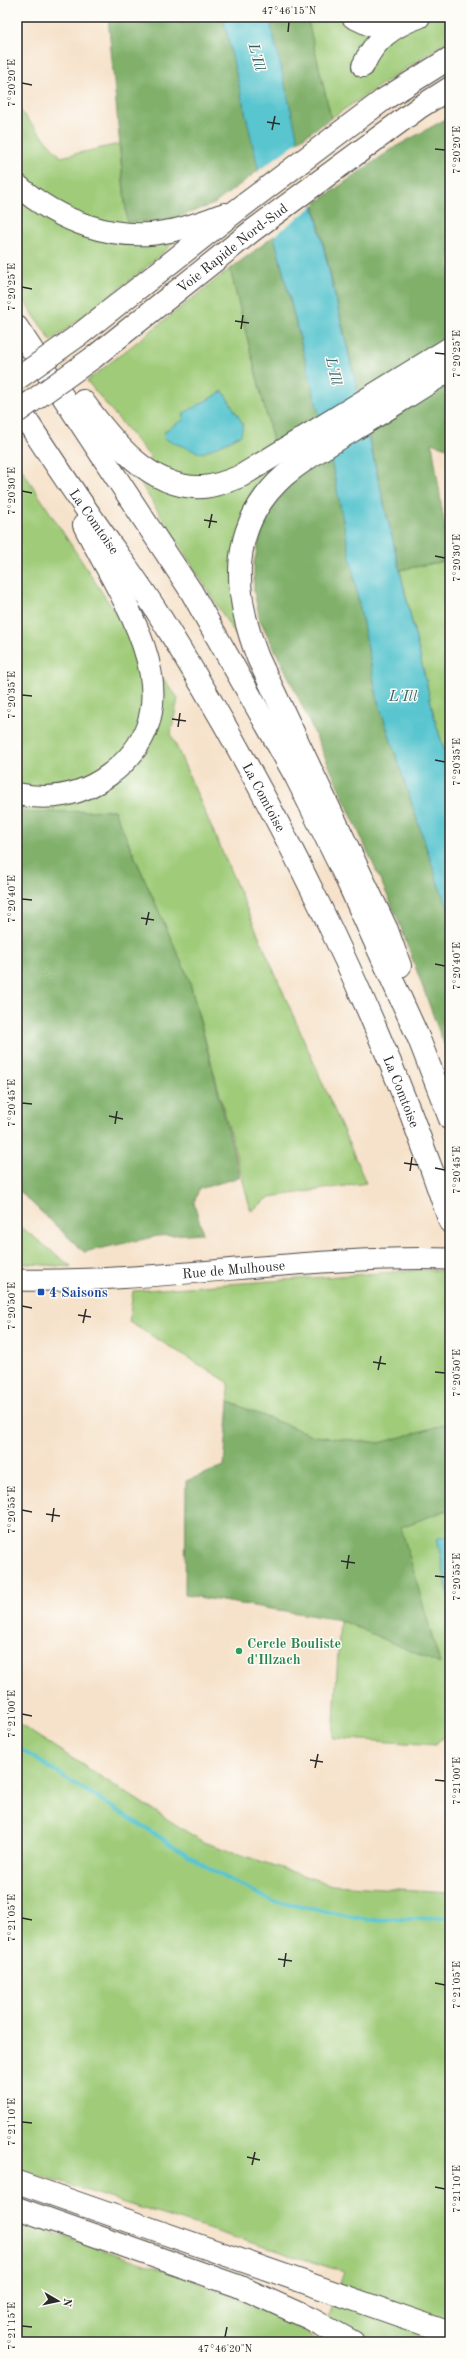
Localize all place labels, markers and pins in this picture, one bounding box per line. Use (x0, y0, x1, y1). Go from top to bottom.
place label: 4 Saisons (49, 1286, 108, 1300)
marker: 4 Saisons (36, 1287, 46, 1297)
place label: Cercle Bouliste d'Illzach (247, 1637, 341, 1667)
marker: Cercle Bouliste d'Illzach (234, 1646, 244, 1656)

